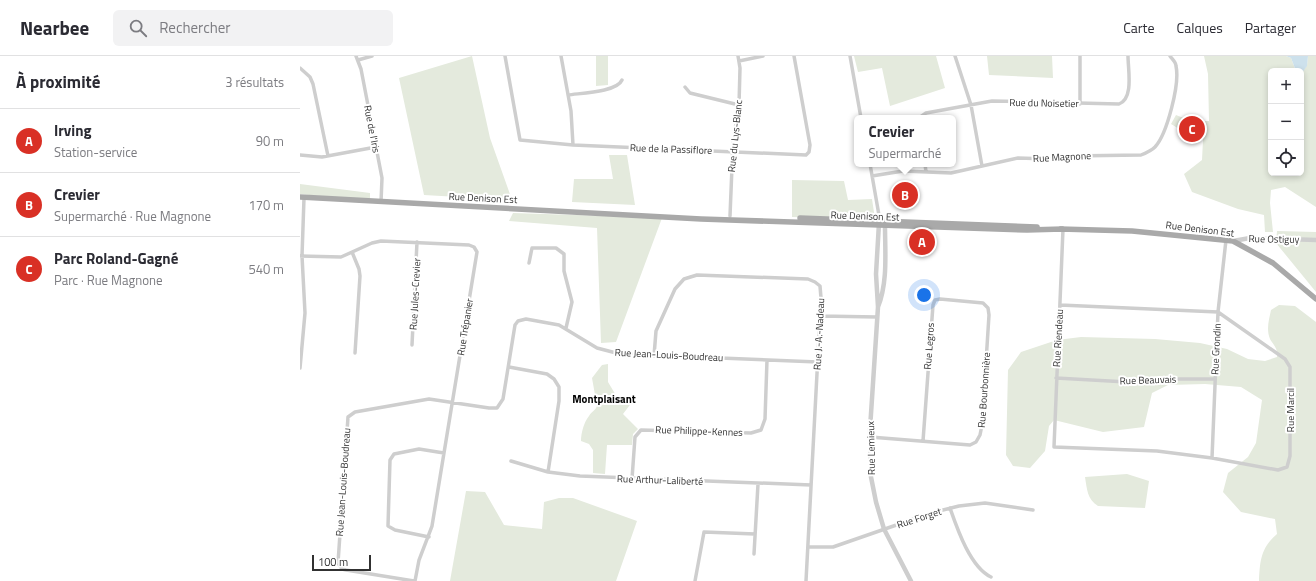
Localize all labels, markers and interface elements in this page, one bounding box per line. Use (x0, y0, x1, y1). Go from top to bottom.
search box (113, 10, 393, 46)
text: Nearbee (20, 13, 89, 42)
text: Rechercher (159, 16, 231, 39)
icon: search (127, 17, 149, 39)
text: Carte (1123, 17, 1155, 38)
text: Calques (1177, 17, 1223, 38)
text: Partager (1245, 17, 1296, 38)
map controls (1268, 68, 1304, 176)
button: + (1268, 68, 1304, 104)
text: À proximité (16, 69, 100, 95)
text: 3 résultats (225, 72, 284, 92)
street label: Rue du Noisetier (1009, 95, 1079, 111)
street label: Rue du Lys-Blanc (724, 99, 746, 173)
street label: Rue de l'Iris (360, 104, 384, 155)
button: − (1268, 104, 1304, 140)
pin: C (1179, 114, 1205, 144)
popup (854, 115, 956, 167)
text: Irving (54, 119, 92, 142)
text: Crevier (869, 120, 914, 143)
text: A (25, 131, 33, 151)
text: 90 m (256, 131, 284, 151)
street label: Rue de la Passiflore (630, 140, 712, 158)
button: locate (1268, 140, 1304, 176)
text: Station-service (54, 142, 137, 162)
text: Supermarché (869, 143, 941, 163)
street label: Rue Magnone (1032, 148, 1092, 166)
pin: B (892, 180, 918, 210)
text: Crevier (54, 183, 100, 206)
street label: Rue Denison Est (448, 189, 518, 207)
text: B (25, 195, 33, 215)
text: 170 m (248, 195, 284, 215)
text: Supermarché · Rue Magnone (54, 206, 211, 226)
street label: Rue Denison Est (830, 207, 900, 225)
street label: Rue Denison Est (1165, 217, 1236, 241)
pin: A (909, 227, 935, 257)
street label: Rue Ostiguy (1248, 231, 1300, 247)
text: Parc Roland-Gagné (54, 247, 178, 270)
street label: Rue Jules-Crevier (406, 257, 424, 331)
text: C (25, 259, 33, 279)
text: 540 m (248, 259, 284, 279)
text: Parc · Rue Magnone (54, 270, 163, 290)
your location (914, 285, 934, 305)
street label: Rue Trépanier (453, 297, 477, 357)
street label: Rue J.-A.-Nadeau (810, 298, 828, 370)
street label: Rue Riendeau (1049, 309, 1067, 367)
street label: Rue Legros (920, 322, 938, 370)
street label: Rue Grondin (1207, 323, 1225, 375)
street label: Rue Jean-Louis-Boudreau (614, 345, 724, 365)
street label: Rue Bourbonnière (974, 352, 994, 428)
street label: Rue Beauvais (1119, 372, 1177, 388)
street label: Rue Marcil (1283, 388, 1298, 432)
district label: Montplaisant (572, 391, 636, 407)
street label: Rue Lemieux (863, 420, 879, 475)
street label: Rue Philippe-Kennes (655, 422, 743, 440)
street label: Rue Jean-Louis-Boudreau (332, 427, 354, 537)
street label: Rue Arthur-Laliberté (617, 471, 703, 489)
street label: Rue Forget (895, 504, 944, 532)
scale bar (312, 553, 371, 572)
text: 100 m (318, 554, 348, 570)

